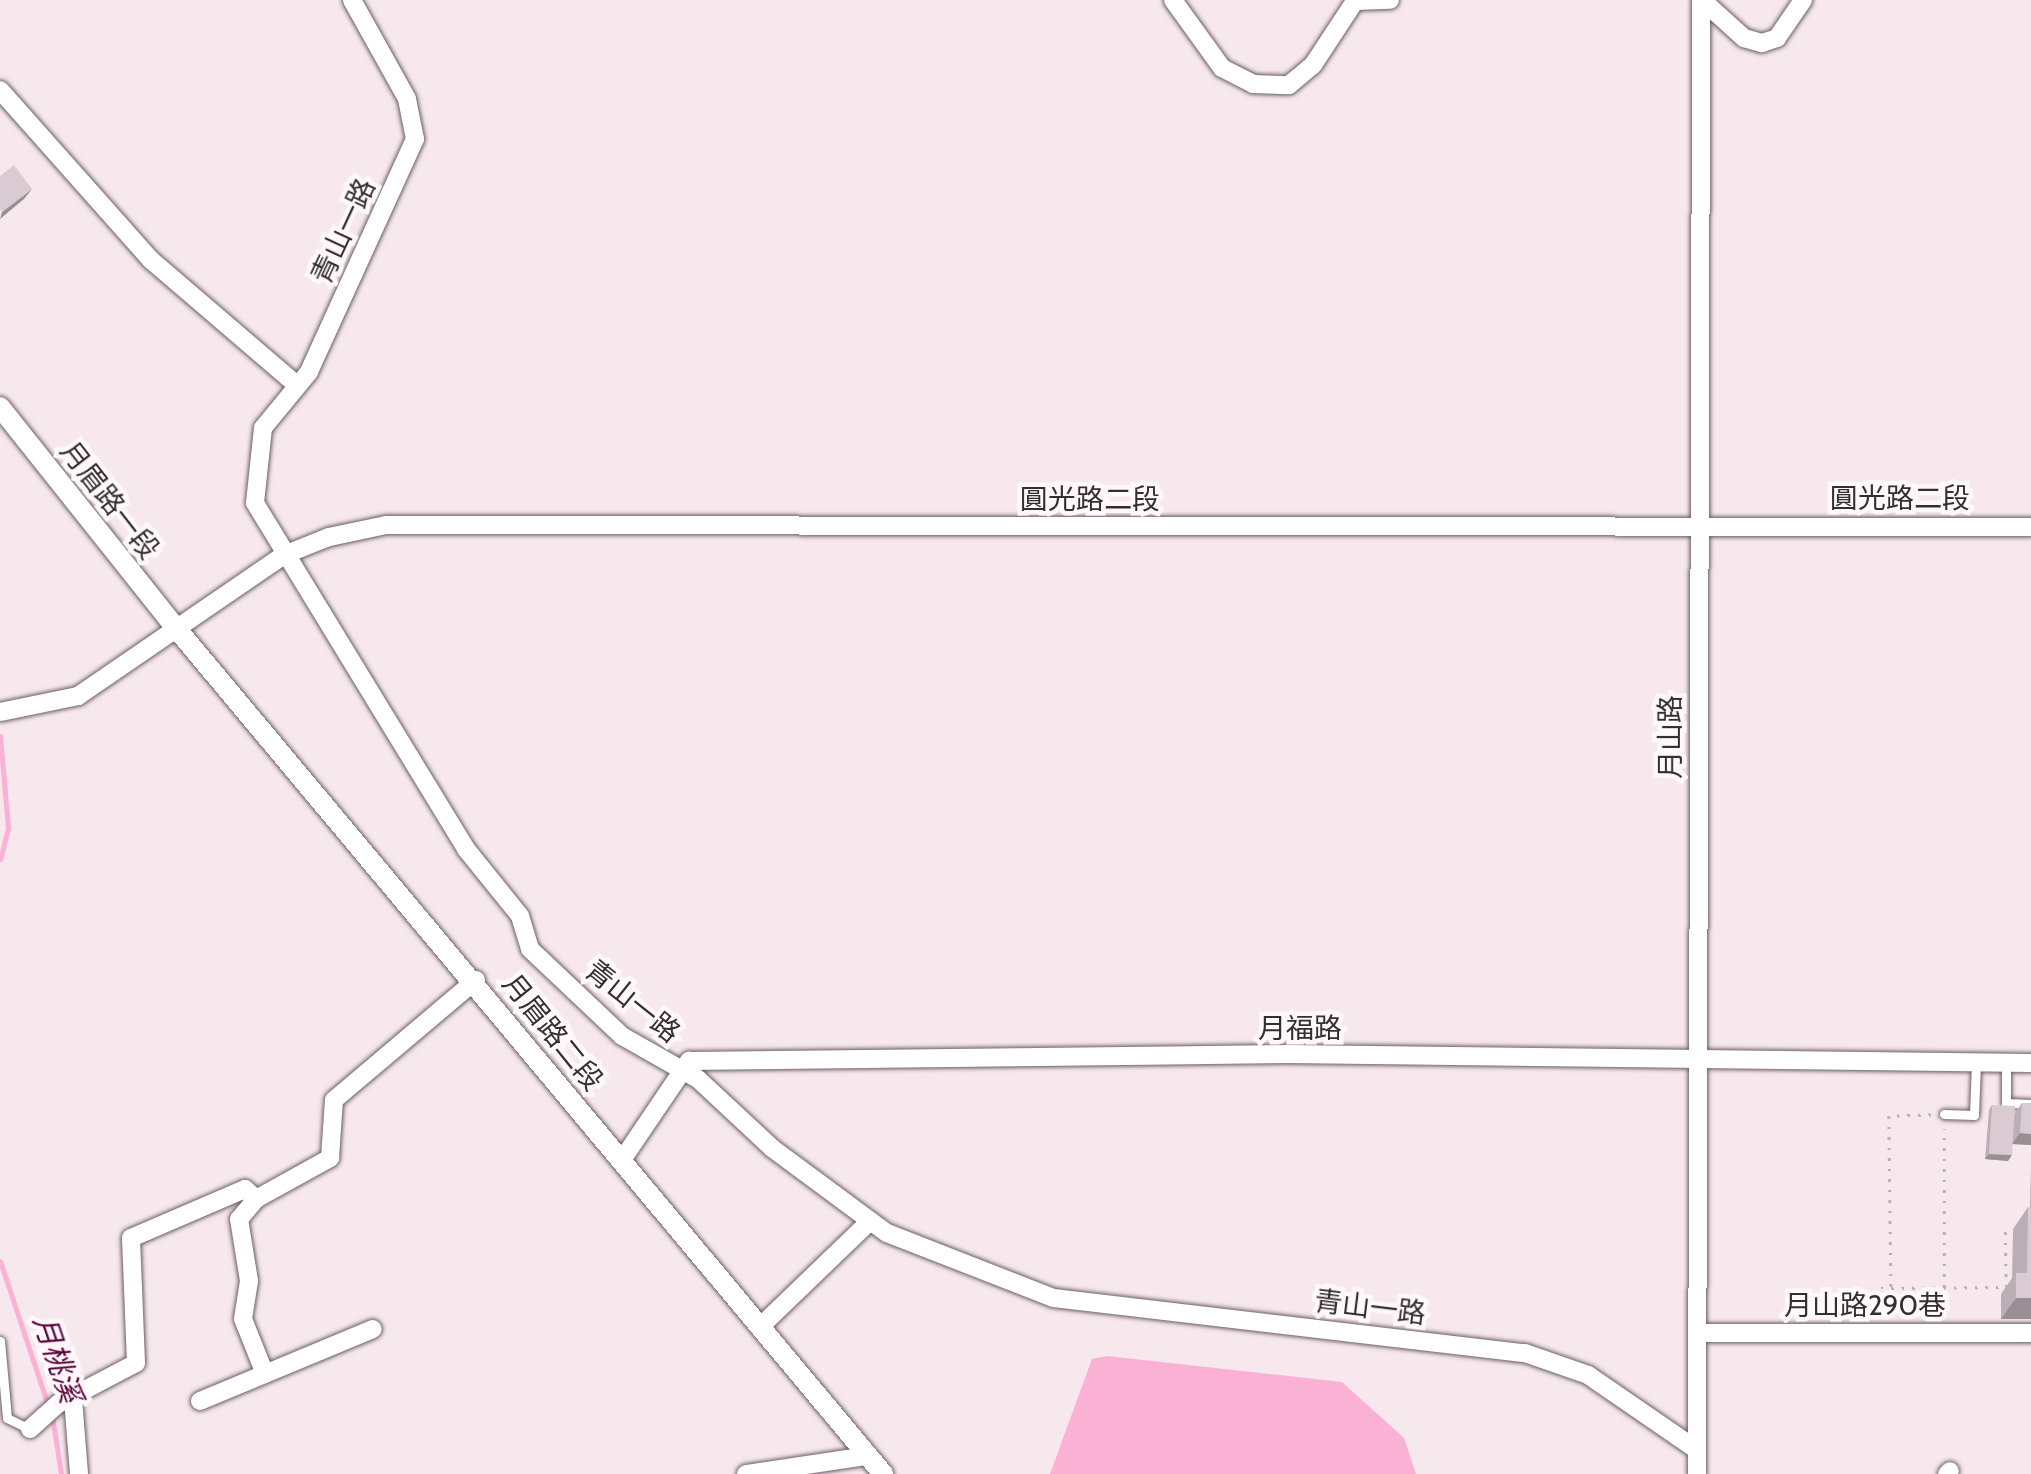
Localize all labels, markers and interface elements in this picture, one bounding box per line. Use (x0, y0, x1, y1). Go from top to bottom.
street label: 青山一路 (304, 173, 382, 289)
street label: 月眉路一段 (54, 434, 166, 566)
street label: 圓光路二段 (1830, 481, 1970, 515)
street label: 圓光路二段 (1020, 482, 1160, 516)
street label: 月山路 (1653, 695, 1687, 779)
street label: 青山一路 (579, 953, 687, 1049)
street label: 月眉路二段 (496, 967, 610, 1097)
street label: 月福路 (1258, 1011, 1342, 1045)
street label: 青山一路 (1312, 1284, 1428, 1330)
street label: 月山路290巷 (1784, 1288, 1946, 1322)
water label: 月桃溪 (25, 1311, 89, 1407)

